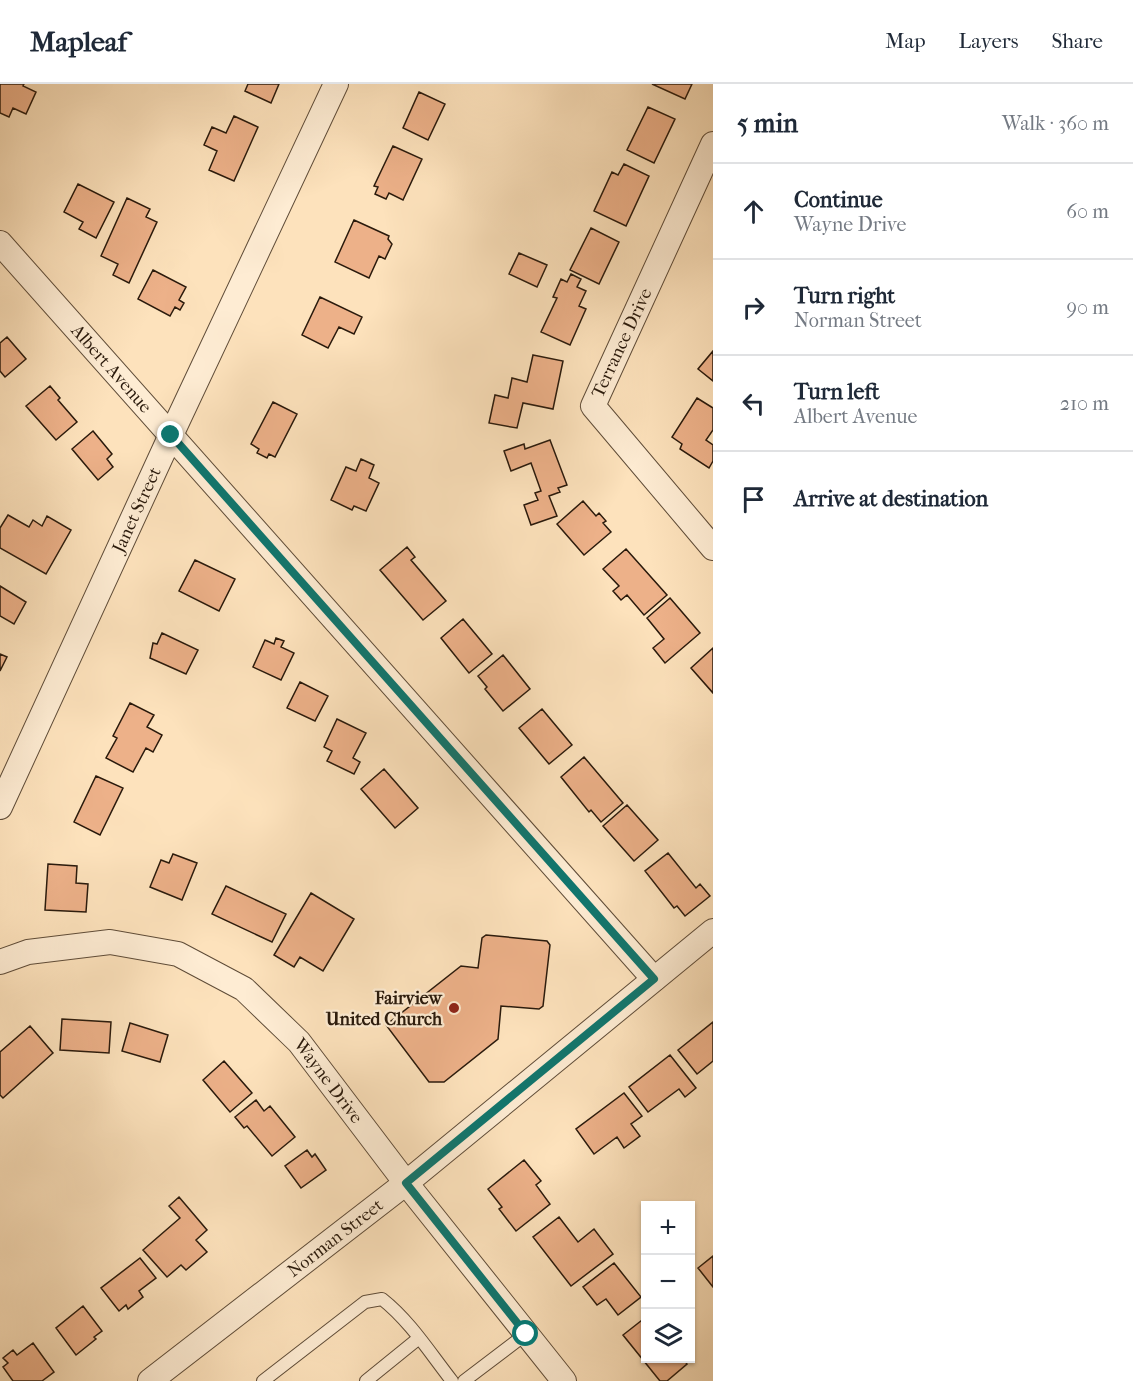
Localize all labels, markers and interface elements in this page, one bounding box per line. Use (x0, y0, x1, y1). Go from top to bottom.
text: Mapleaf (30, 25, 127, 58)
text: Map (885, 29, 926, 53)
text: Layers (959, 29, 1018, 53)
text: Share (1051, 29, 1103, 53)
text: 5 min (737, 108, 798, 139)
text: Walk · 360 m (1002, 112, 1109, 135)
text: Continue (794, 187, 883, 213)
icon: ahead (737, 195, 770, 228)
text: 60 m (1066, 200, 1109, 223)
text: Wayne Drive (794, 213, 906, 236)
text: Turn right (794, 283, 895, 309)
street label: Terrance Drive (588, 285, 657, 401)
icon: right (737, 291, 770, 324)
text: 90 m (1067, 296, 1109, 319)
text: Norman Street (794, 309, 922, 332)
street label: Albert Avenue (66, 319, 156, 417)
text: Turn left (794, 379, 880, 405)
icon: left (737, 387, 770, 420)
text: 210 m (1060, 392, 1109, 415)
text: Albert Avenue (794, 405, 917, 428)
route end (157, 421, 183, 447)
street label: Janet Street (107, 463, 166, 558)
icon: arrive (737, 483, 770, 516)
text: Arrive at destination (794, 486, 988, 512)
place label: Fairview United Church (325, 988, 444, 1030)
marker: Fairview United Church (447, 1001, 461, 1015)
street label: Wayne Drive (289, 1033, 367, 1127)
street label: Norman Street (283, 1194, 388, 1281)
map controls (641, 1201, 695, 1363)
button: + (641, 1201, 695, 1255)
button: − (641, 1255, 695, 1309)
button: layers (641, 1309, 695, 1363)
route start (512, 1320, 538, 1346)

